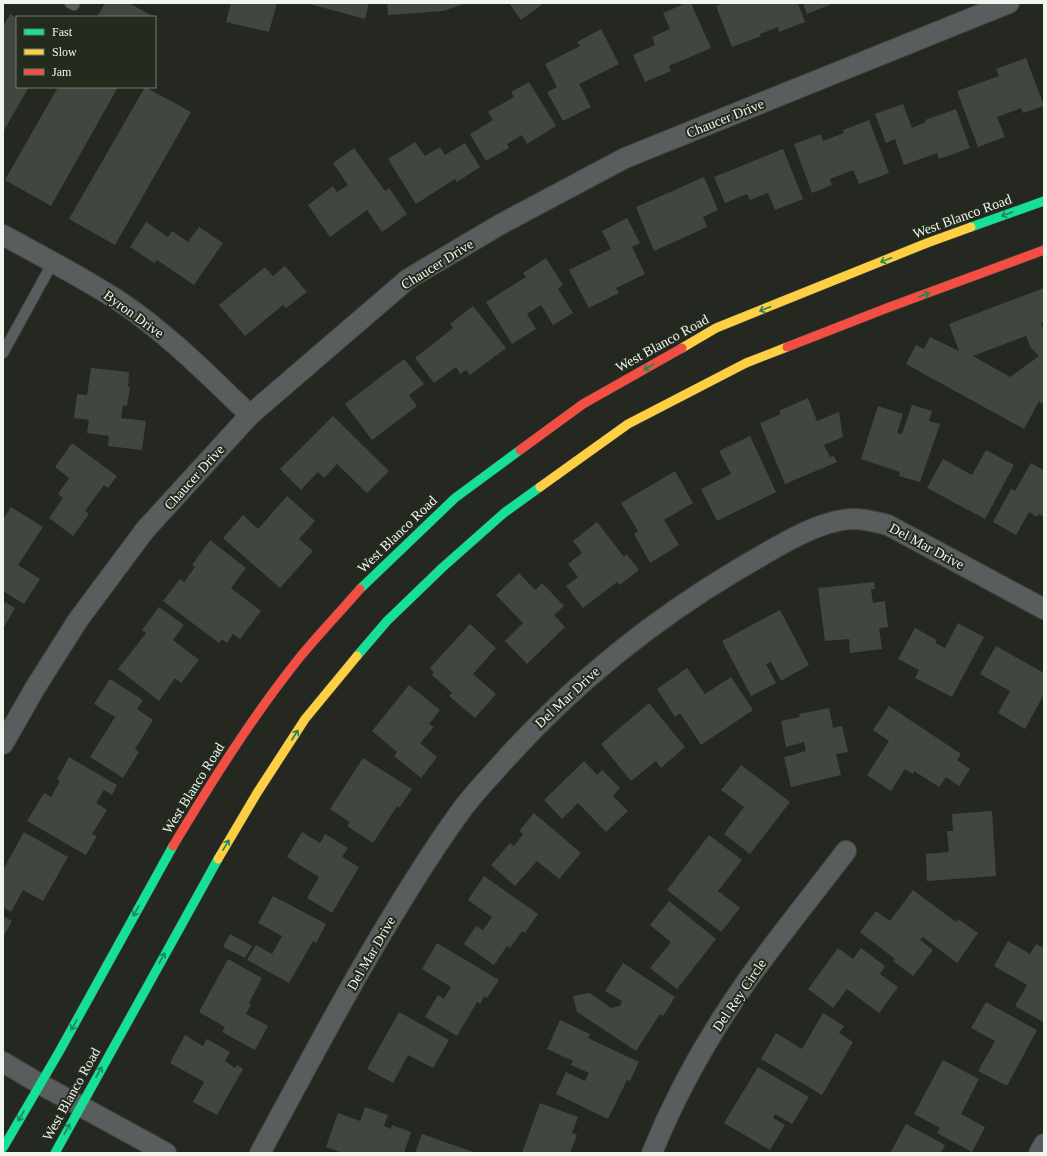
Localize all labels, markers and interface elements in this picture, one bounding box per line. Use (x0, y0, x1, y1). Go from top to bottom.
legend (16, 16, 156, 88)
text: Fast (52, 25, 73, 39)
text: Slow (52, 45, 77, 59)
text: Jam (52, 65, 72, 79)
street label: Chaucer Drive (684, 96, 766, 141)
street label: West Blanco Road (911, 192, 1014, 241)
one-way arrow (1001, 211, 1014, 218)
street label: Chaucer Drive (399, 236, 476, 293)
one-way arrow (880, 257, 892, 264)
street label: Byron Drive (101, 288, 167, 341)
one-way arrow (917, 290, 929, 298)
one-way arrow (760, 305, 772, 313)
street label: West Blanco Road (613, 312, 711, 375)
one-way arrow (643, 363, 655, 371)
street label: Chaucer Drive (161, 442, 227, 513)
street label: West Blanco Road (355, 493, 440, 576)
street label: Del Mar Drive (887, 520, 967, 572)
street label: Del Mar Drive (532, 664, 603, 731)
one-way arrow (291, 729, 299, 741)
street label: West Blanco Road (160, 740, 227, 836)
one-way arrow (223, 839, 231, 851)
one-way arrow (132, 905, 139, 917)
street label: Del Mar Drive (344, 914, 399, 993)
one-way arrow (159, 952, 167, 964)
street label: Del Rey Circle (710, 956, 769, 1034)
one-way arrow (69, 1019, 77, 1031)
street label: West Blanco Road (40, 1045, 103, 1143)
one-way arrow (95, 1066, 103, 1078)
one-way arrow (17, 1110, 25, 1122)
one-way arrow (64, 1124, 72, 1136)

